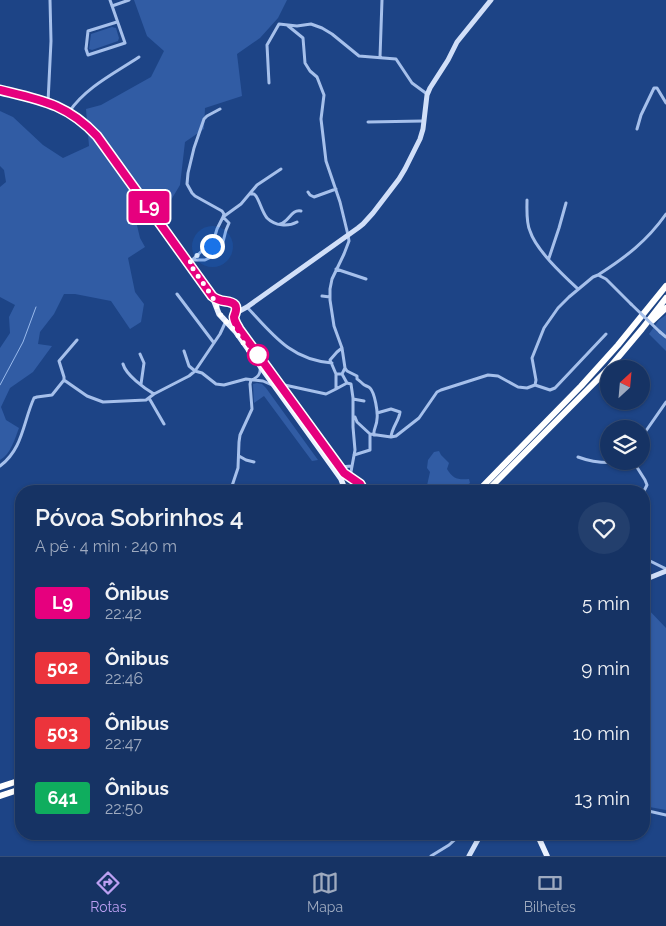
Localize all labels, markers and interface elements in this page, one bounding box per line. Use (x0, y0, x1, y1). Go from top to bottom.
line badge: L9 (126, 191, 172, 223)
text: L9 (138, 196, 160, 217)
your location (200, 234, 225, 259)
unlabelled marker (247, 344, 269, 366)
north arrow (600, 360, 650, 410)
map controls (600, 360, 650, 470)
button: layers (600, 420, 650, 470)
button: heart (578, 502, 630, 554)
text: Póvoa Sobrinhos 4 (35, 503, 244, 532)
text: A pé · 4 min · 240 m (35, 537, 177, 556)
text: Ônibus (105, 582, 169, 604)
text: L9 (52, 592, 73, 613)
text: 5 min (582, 592, 630, 614)
text: 22:42 (105, 604, 142, 623)
text: Ônibus (105, 647, 169, 669)
text: 502 (47, 657, 78, 678)
text: 9 min (581, 657, 630, 679)
text: 22:46 (105, 669, 143, 688)
text: Ônibus (105, 712, 169, 734)
text: 503 (47, 722, 78, 743)
text: 10 min (573, 722, 630, 744)
text: 22:47 (105, 734, 142, 753)
text: Ônibus (105, 777, 169, 799)
text: 641 (47, 787, 78, 808)
text: 13 min (574, 787, 630, 809)
text: 22:50 (105, 799, 143, 818)
tab: Rotas (90, 869, 126, 915)
tab: Mapa (307, 869, 343, 915)
tab: Bilhetes (524, 869, 576, 915)

